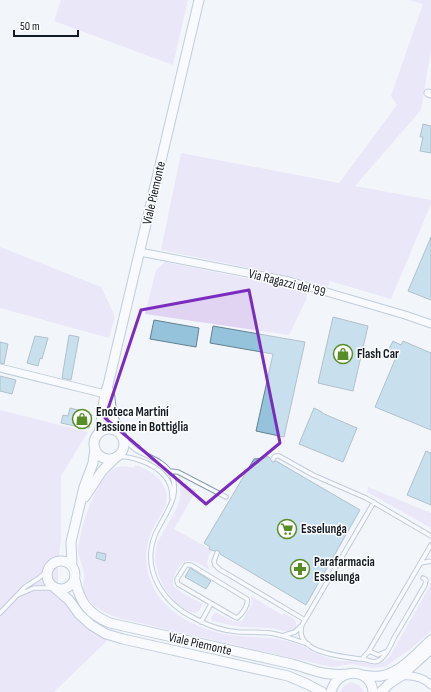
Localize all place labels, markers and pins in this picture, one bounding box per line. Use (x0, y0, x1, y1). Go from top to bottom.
shop icon: Flash Car (332, 343, 354, 365)
place label: Flash Car (357, 346, 399, 362)
place label: Enoteca Martiní Passione in Bottiglia (96, 404, 188, 435)
shop icon: Enoteca Martiní Passione in Bottiglia (71, 408, 93, 430)
supermarket icon: Esselunga (276, 518, 298, 540)
place label: Esselunga (301, 521, 347, 537)
place label: Parafarmacia Esselunga (314, 554, 375, 585)
pharmacy icon: Parafarmacia Esselunga (289, 558, 311, 580)

